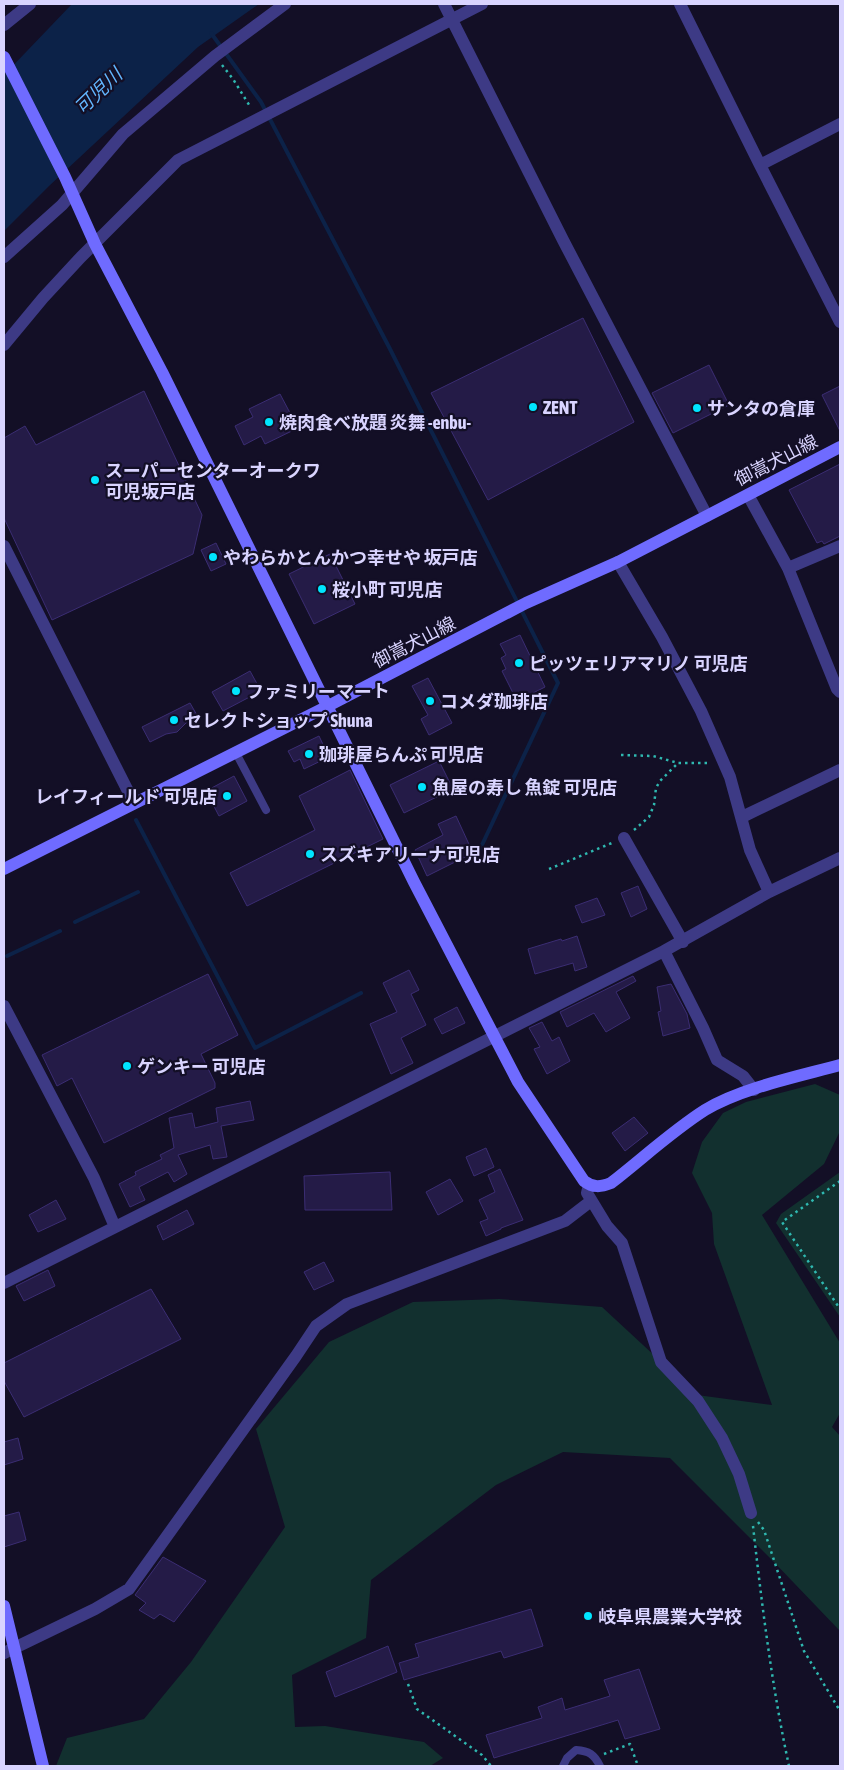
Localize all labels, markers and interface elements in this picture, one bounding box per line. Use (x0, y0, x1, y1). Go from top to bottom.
water label: 可児川 (70, 62, 128, 119)
place label: ZENT (543, 397, 577, 418)
place label: サンタの倉庫 (707, 398, 815, 419)
marker: ZENT (527, 401, 539, 413)
marker: サンタの倉庫 (691, 402, 703, 414)
place label: 焼肉食べ放題 炎舞 ‐enbu‐ (279, 412, 472, 433)
marker: 焼肉食べ放題 炎舞 ‐enbu‐ (263, 416, 275, 428)
street label: 御嵩犬山線 (731, 430, 821, 490)
place label: スーパーセンターオークワ 可児坂戸店 (105, 460, 321, 502)
marker: スーパーセンターオークワ 可児坂戸店 (89, 474, 101, 486)
place label: やわらかとんかつ幸せや 坂戸店 (223, 547, 477, 568)
marker: やわらかとんかつ幸せや 坂戸店 (207, 551, 219, 563)
place label: 桜小町 可児店 (332, 579, 442, 600)
marker: 桜小町 可児店 (316, 583, 328, 595)
street label: 御嵩犬山線 (369, 612, 459, 672)
place label: ピッツェリアマリノ 可児店 (529, 653, 747, 674)
marker: ピッツェリアマリノ 可児店 (513, 657, 525, 669)
place label: ファミリーマート (246, 681, 390, 702)
marker: ファミリーマート (230, 685, 242, 697)
place label: コメダ珈琲店 (440, 691, 548, 712)
marker: コメダ珈琲店 (424, 695, 436, 707)
place label: セレクトショップ Shuna (184, 710, 373, 731)
marker: セレクトショップ Shuna (168, 714, 180, 726)
place label: 珈琲屋らんぷ 可児店 (319, 744, 483, 765)
marker: 珈琲屋らんぷ 可児店 (303, 748, 315, 760)
place label: 魚屋の寿し 魚錠 可児店 (432, 777, 617, 798)
marker: 魚屋の寿し 魚錠 可児店 (416, 781, 428, 793)
place label: レイフィールド 可児店 (35, 786, 217, 807)
marker: レイフィールド 可児店 (221, 790, 233, 802)
place label: スズキアリーナ可児店 (320, 844, 500, 865)
marker: スズキアリーナ可児店 (304, 848, 316, 860)
place label: ゲンキー 可児店 (137, 1056, 265, 1077)
marker: ゲンキー 可児店 (121, 1060, 133, 1072)
place label: 岐阜県農業大学校 (598, 1606, 742, 1627)
marker: 岐阜県農業大学校 (582, 1610, 594, 1622)

